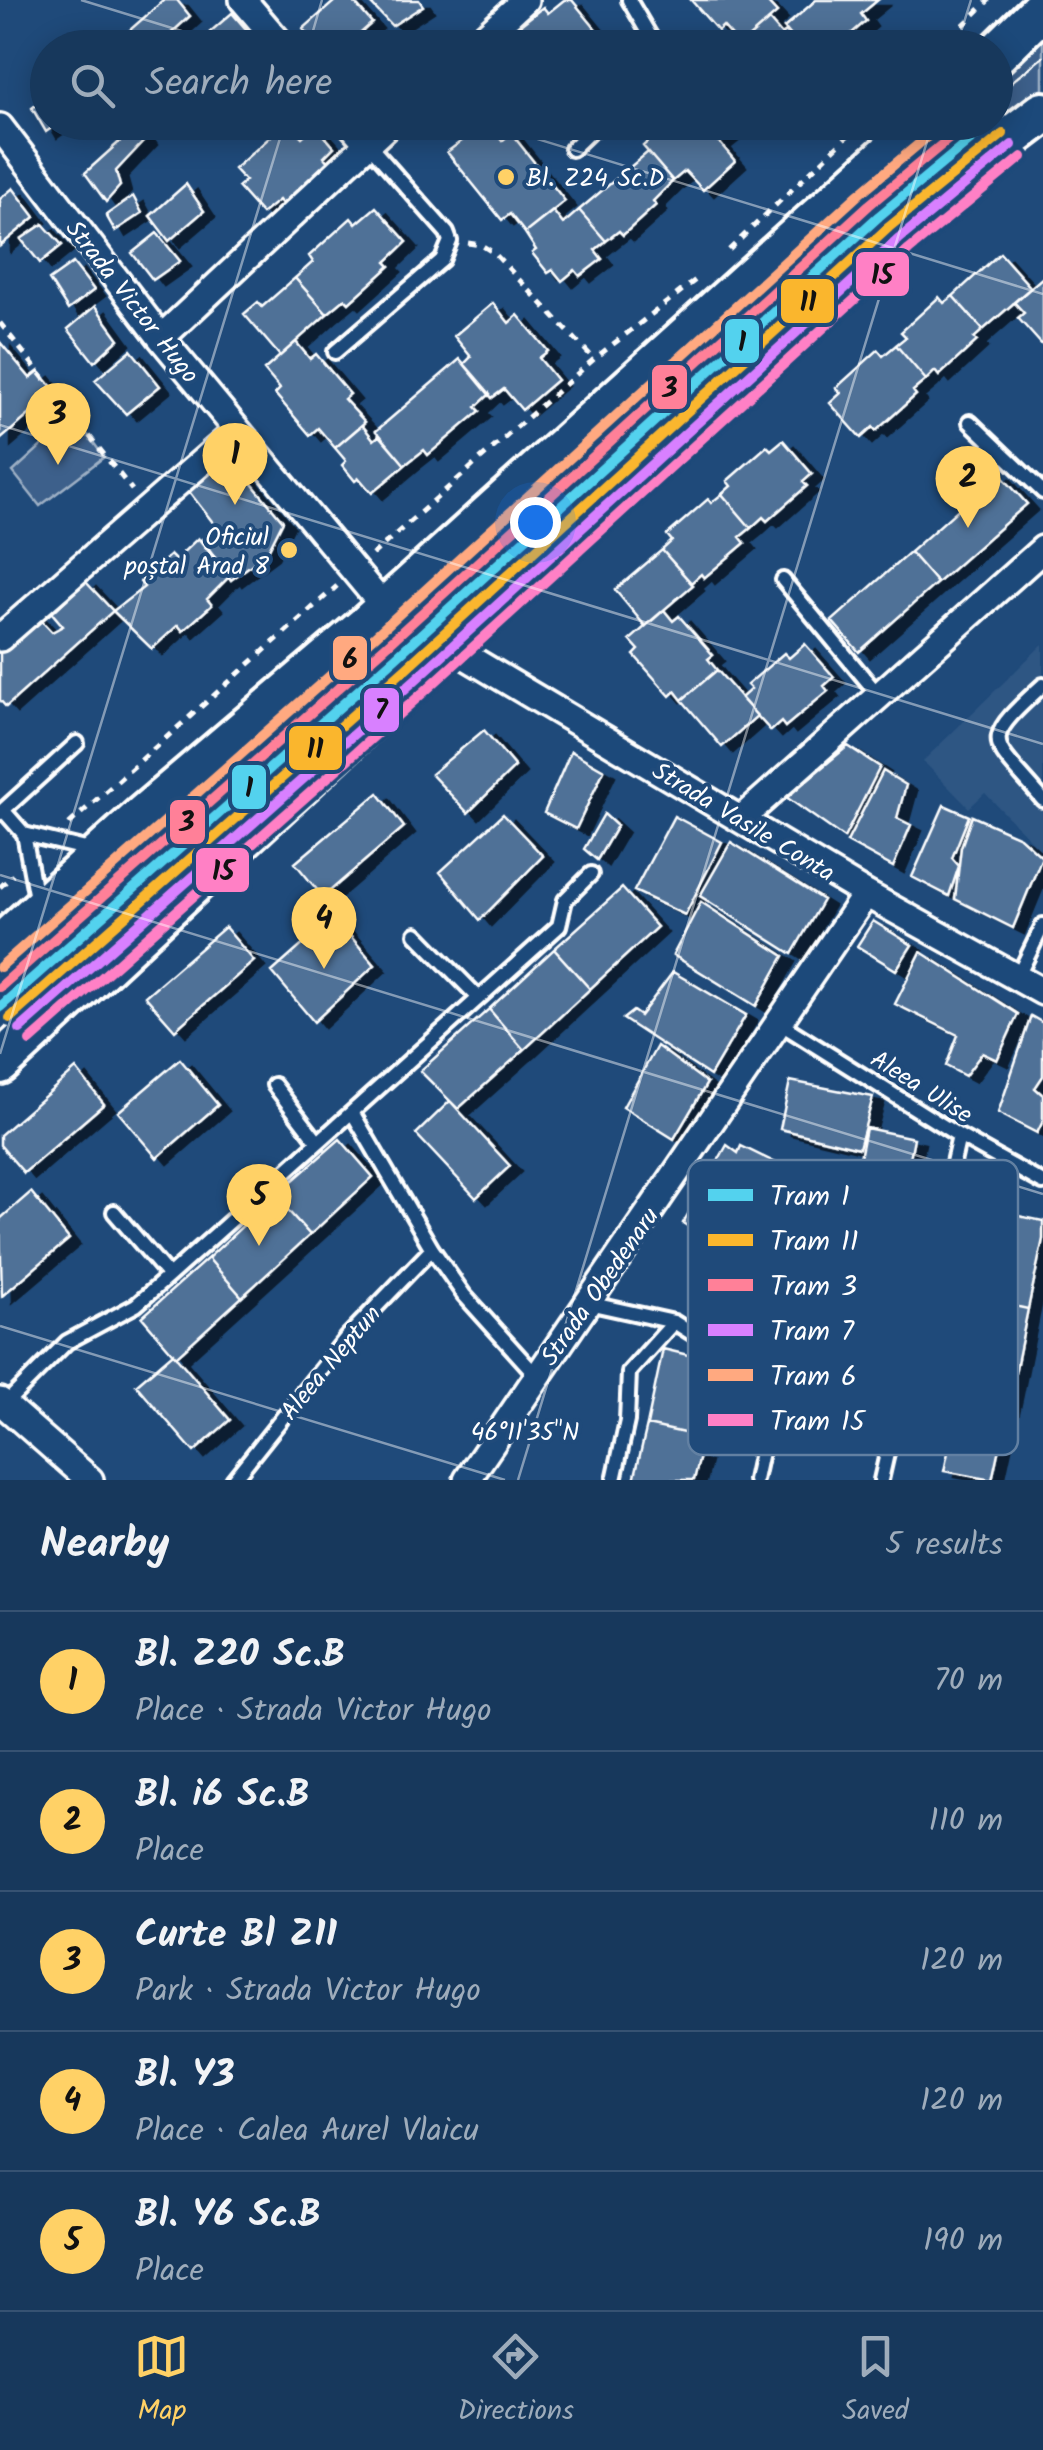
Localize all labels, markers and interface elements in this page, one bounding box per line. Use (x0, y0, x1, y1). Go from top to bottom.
search box (30, 30, 1013, 140)
text: Search here (145, 55, 332, 115)
icon: search (65, 58, 120, 113)
place label: Bl. Z24 Sc.D (526, 159, 664, 199)
marker: Bl. Z24 Sc.D (495, 166, 517, 188)
street label: Strada Victor Hugo (54, 212, 208, 393)
line badge: 15 (854, 250, 911, 298)
text: 15 (871, 254, 896, 299)
line badge: 11 (779, 277, 836, 325)
text: 11 (800, 281, 817, 326)
line badge: 1 (723, 317, 761, 365)
text: 1 (738, 321, 747, 366)
line badge: 3 (650, 363, 689, 411)
text: 3 (661, 367, 678, 412)
pin: 3 (26, 382, 90, 465)
pin: 1 (202, 422, 268, 505)
pin: 2 (936, 446, 1000, 528)
your location (510, 497, 561, 548)
place label: Oficiul poștal Arad 8 (124, 518, 270, 587)
marker: Oficiul poștal Arad 8 (278, 539, 300, 561)
line badge: 6 (331, 634, 369, 682)
text: 6 (342, 638, 358, 683)
line badge: 7 (362, 686, 401, 734)
text: 7 (374, 689, 388, 734)
line badge: 11 (287, 724, 344, 772)
text: 11 (307, 728, 324, 773)
street label: Strada Vasile Conta (644, 752, 842, 893)
line badge: 1 (230, 763, 268, 811)
text: 1 (245, 767, 254, 812)
line badge: 3 (168, 798, 207, 846)
text: 3 (178, 801, 195, 846)
line badge: 15 (194, 846, 251, 894)
text: 15 (212, 850, 237, 895)
pin: 4 (292, 886, 356, 969)
street label: Aleea Ulise (862, 1040, 980, 1135)
legend (688, 1160, 1018, 1455)
pin: 5 (226, 1164, 292, 1246)
text: Tram 1 (770, 1175, 850, 1220)
street label: Strada Obedenaru (531, 1200, 670, 1375)
text: Tram 11 (770, 1220, 858, 1265)
text: Tram 3 (770, 1265, 857, 1310)
street label: Aleea Neptun (271, 1297, 392, 1430)
text: Tram 7 (770, 1310, 855, 1355)
text: Tram 6 (770, 1355, 856, 1400)
text: Tram 15 (770, 1400, 867, 1445)
text: 46°11'35"N (471, 1413, 579, 1453)
text: Nearby (40, 1512, 169, 1579)
text: 5 results (885, 1520, 1003, 1571)
text: Bl. Z20 Sc.B (135, 1626, 346, 1686)
text: 1 (68, 1656, 77, 1707)
text: 70 m (934, 1656, 1003, 1707)
text: Place · Strada Victor Hugo (135, 1686, 492, 1737)
text: Bl. i6 Sc.B (135, 1766, 310, 1826)
text: 2 (63, 1796, 82, 1847)
text: 110 m (929, 1796, 1003, 1847)
text: Place (135, 1826, 204, 1877)
text: Curte Bl Z11 (135, 1906, 337, 1966)
text: 3 (64, 1936, 81, 1987)
text: 120 m (920, 1936, 1003, 1987)
text: Park · Strada Victor Hugo (135, 1966, 481, 2017)
text: Bl. Y3 (135, 2046, 235, 2106)
text: 4 (64, 2076, 81, 2127)
text: 120 m (920, 2076, 1003, 2127)
text: Place · Calea Aurel Vlaicu (135, 2106, 479, 2157)
text: Bl. Y6 Sc.B (135, 2186, 321, 2246)
text: 5 (64, 2216, 81, 2267)
text: 190 m (923, 2216, 1003, 2267)
text: Place (135, 2246, 204, 2297)
tab: Map (134, 2329, 189, 2434)
tab: Directions (458, 2329, 574, 2434)
tab: Saved (842, 2329, 909, 2434)

